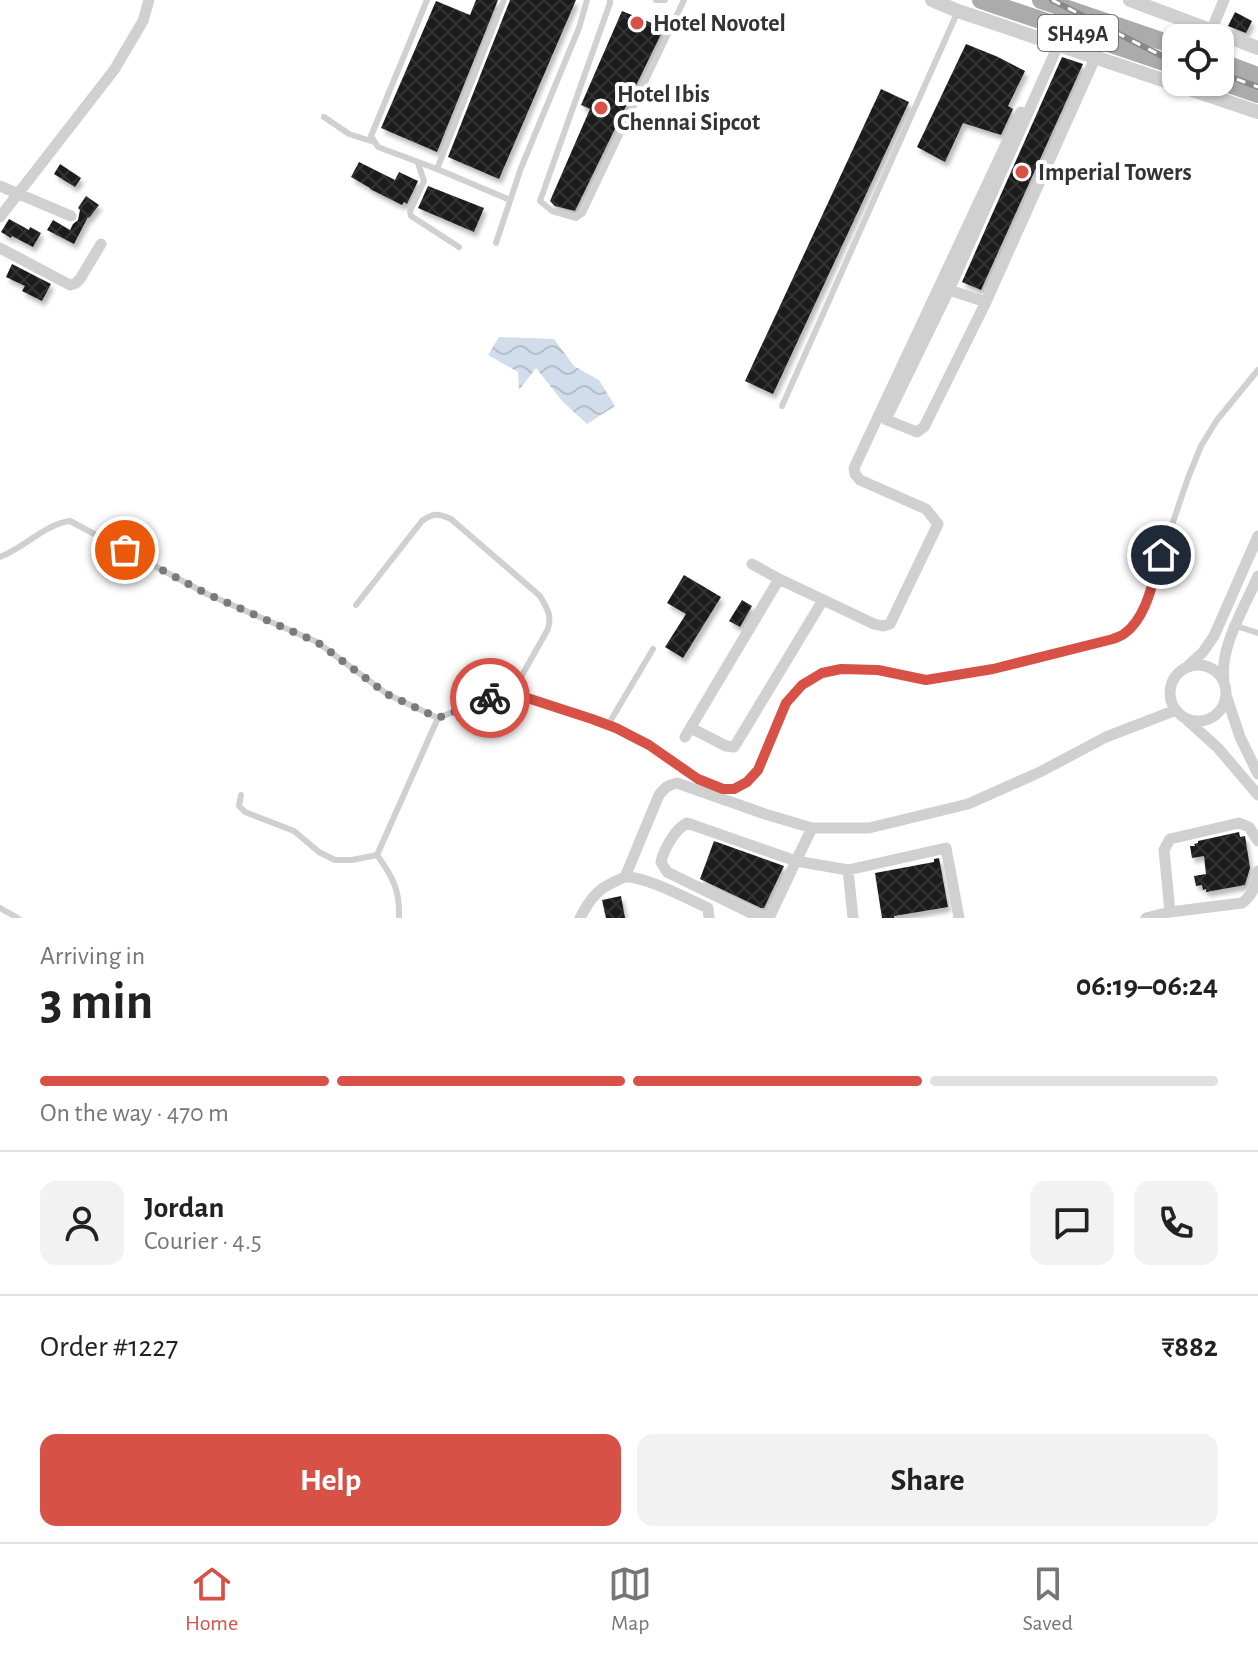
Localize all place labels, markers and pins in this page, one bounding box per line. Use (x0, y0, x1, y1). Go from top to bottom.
place label: Hotel Novotel (653, 12, 786, 36)
marker: Hotel Novotel (628, 14, 646, 32)
place label: Hotel Ibis Chennai Sipcot (617, 83, 760, 135)
marker: Hotel Ibis Chennai Sipcot (592, 99, 610, 117)
place label: Imperial Towers (1038, 161, 1192, 185)
marker: Imperial Towers (1013, 163, 1031, 181)
pin (91, 516, 159, 584)
pin (1127, 521, 1195, 589)

